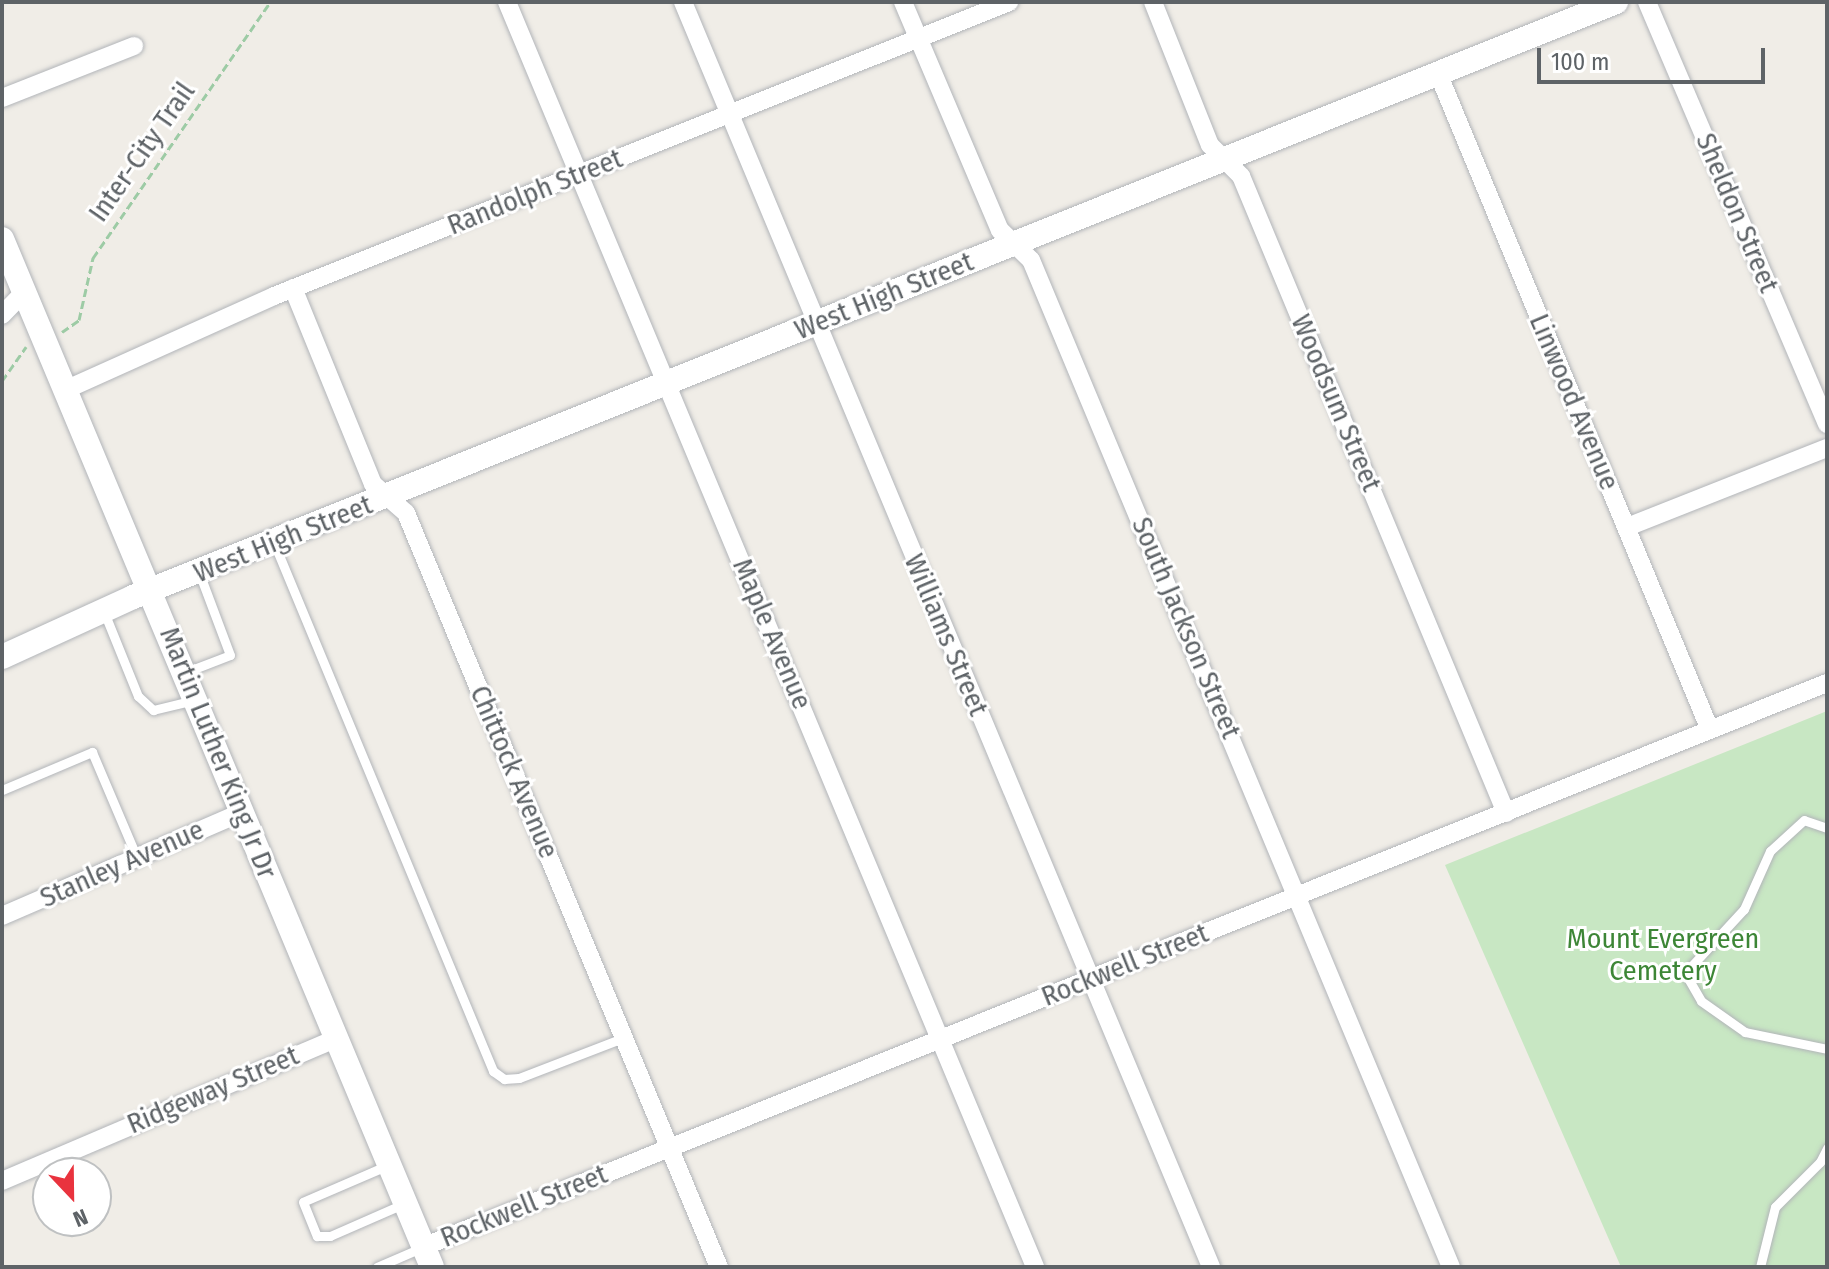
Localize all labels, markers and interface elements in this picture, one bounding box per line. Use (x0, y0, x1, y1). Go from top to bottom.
scale bar (1541, 32, 1769, 82)
text: 100 m (1551, 48, 1609, 76)
street label: Inter-City Trail (82, 76, 202, 228)
street label: Sheldon Street (1688, 128, 1786, 298)
street label: Randolph Street (443, 142, 627, 242)
street label: West High Street (790, 245, 978, 347)
street label: Linwood Avenue (1522, 309, 1626, 495)
street label: Woodsum Street (1284, 310, 1388, 496)
street label: West High Street (189, 488, 377, 590)
street label: South Jackson Street (1124, 512, 1248, 744)
street label: Williams Street (897, 549, 995, 721)
street label: Maple Avenue (725, 554, 819, 714)
street label: Martin Luther King Jr Dr (152, 622, 284, 884)
street label: Chittock Avenue (463, 681, 565, 863)
street label: Stanley Avenue (35, 813, 209, 915)
street label: Rockwell Street (1037, 916, 1213, 1014)
park label: Mount Evergreen Cemetery (1567, 922, 1759, 988)
street label: Ridgeway Street (122, 1039, 304, 1141)
north arrow (32, 1157, 112, 1237)
street label: Rockwell Street (436, 1157, 612, 1255)
text: N (69, 1203, 92, 1233)

